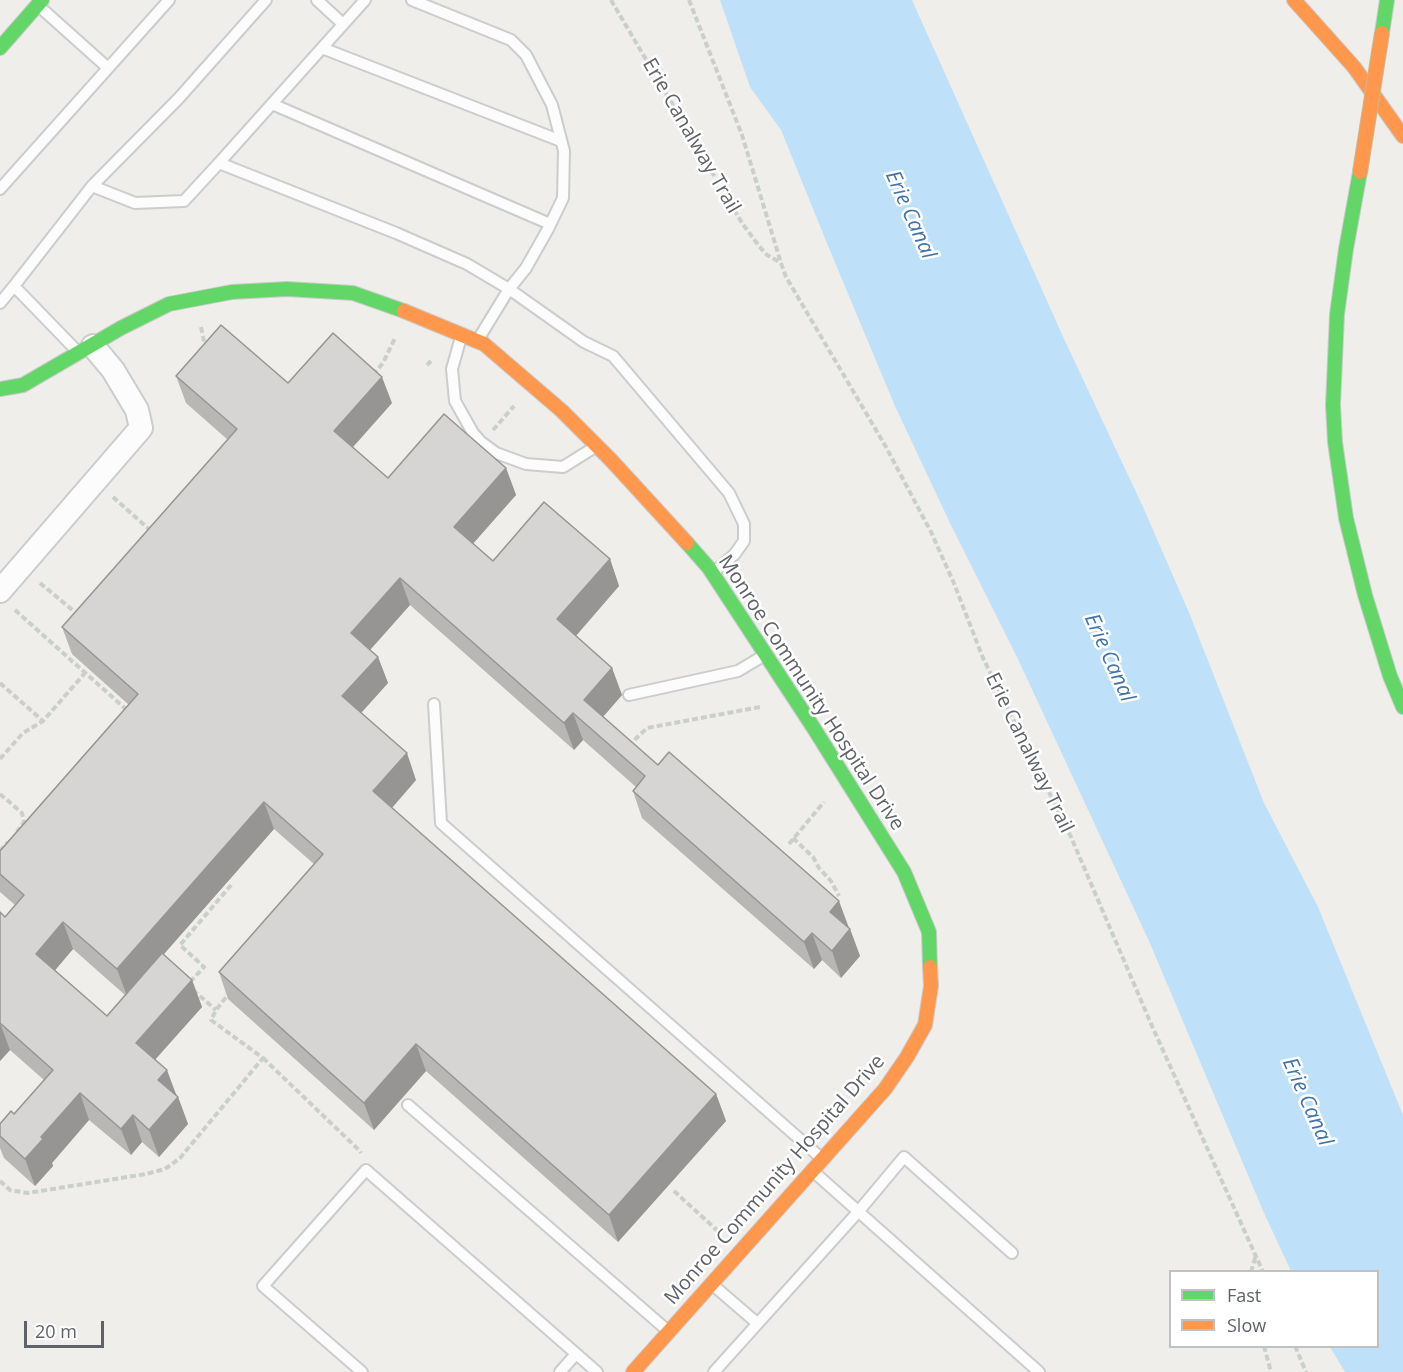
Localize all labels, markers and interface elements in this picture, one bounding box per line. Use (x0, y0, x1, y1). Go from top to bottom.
street label: Erie Canalway Trail (637, 54, 745, 218)
water label: Erie Canal (879, 167, 941, 263)
street label: Monroe Community Hospital Drive (713, 551, 909, 835)
water label: Erie Canal (1078, 610, 1140, 706)
street label: Erie Canalway Trail (980, 669, 1078, 837)
street label: Monroe Community Hospital Drive (660, 1050, 890, 1310)
water label: Erie Canal (1276, 1054, 1338, 1150)
legend (1169, 1270, 1379, 1348)
text: Fast (1227, 1283, 1261, 1307)
scale bar (27, 1309, 106, 1347)
text: Slow (1227, 1313, 1266, 1337)
text: 20 m (35, 1319, 77, 1343)

